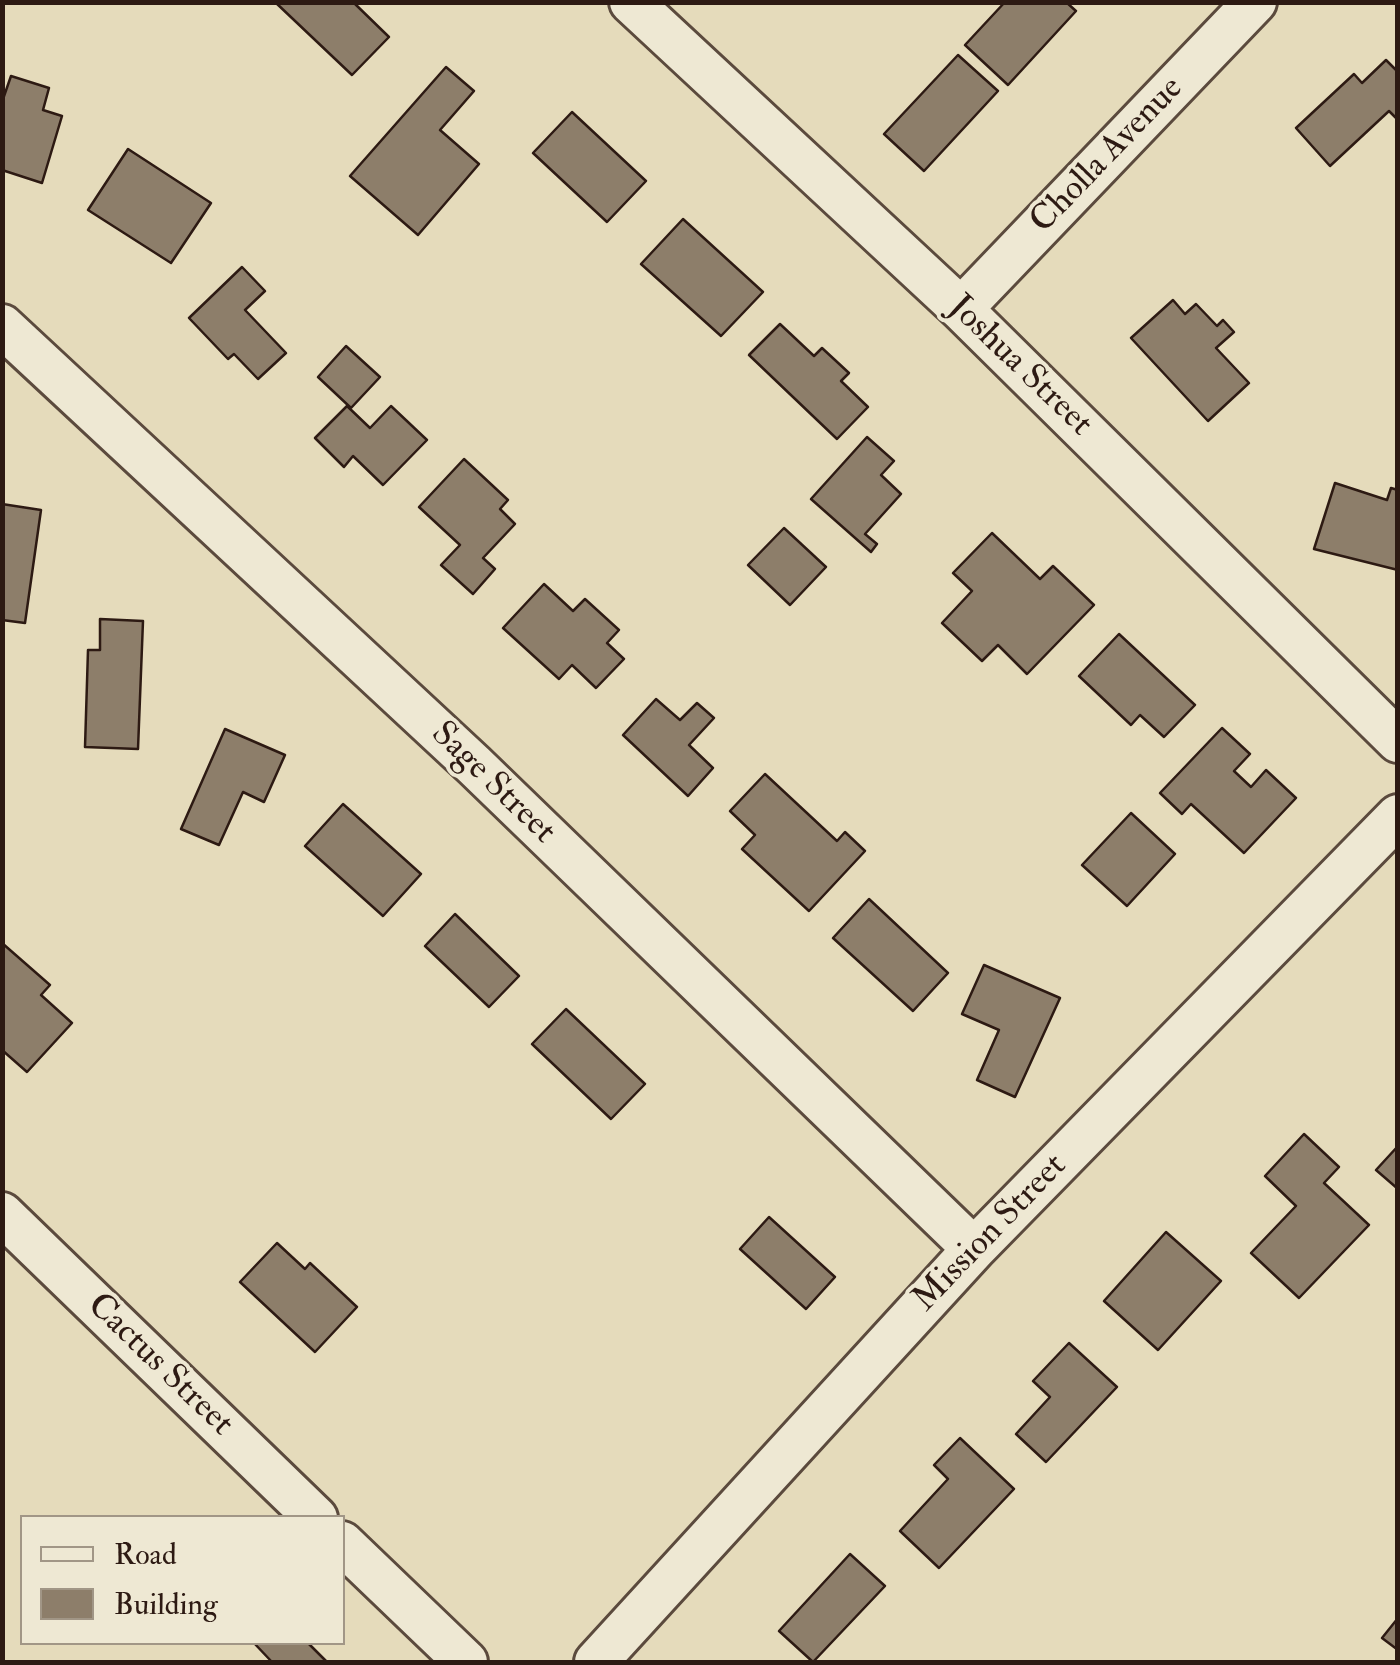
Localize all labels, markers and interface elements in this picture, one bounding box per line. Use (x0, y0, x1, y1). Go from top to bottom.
street label: Cholla Avenue (1023, 69, 1193, 243)
street label: Joshua Street (938, 288, 1100, 446)
street label: Sage Street (421, 714, 563, 854)
street label: Mission Street (905, 1146, 1077, 1322)
street label: Cactus Street (77, 1286, 241, 1446)
legend (20, 1515, 345, 1645)
text: Road (114, 1536, 177, 1573)
text: Building (114, 1586, 218, 1623)

